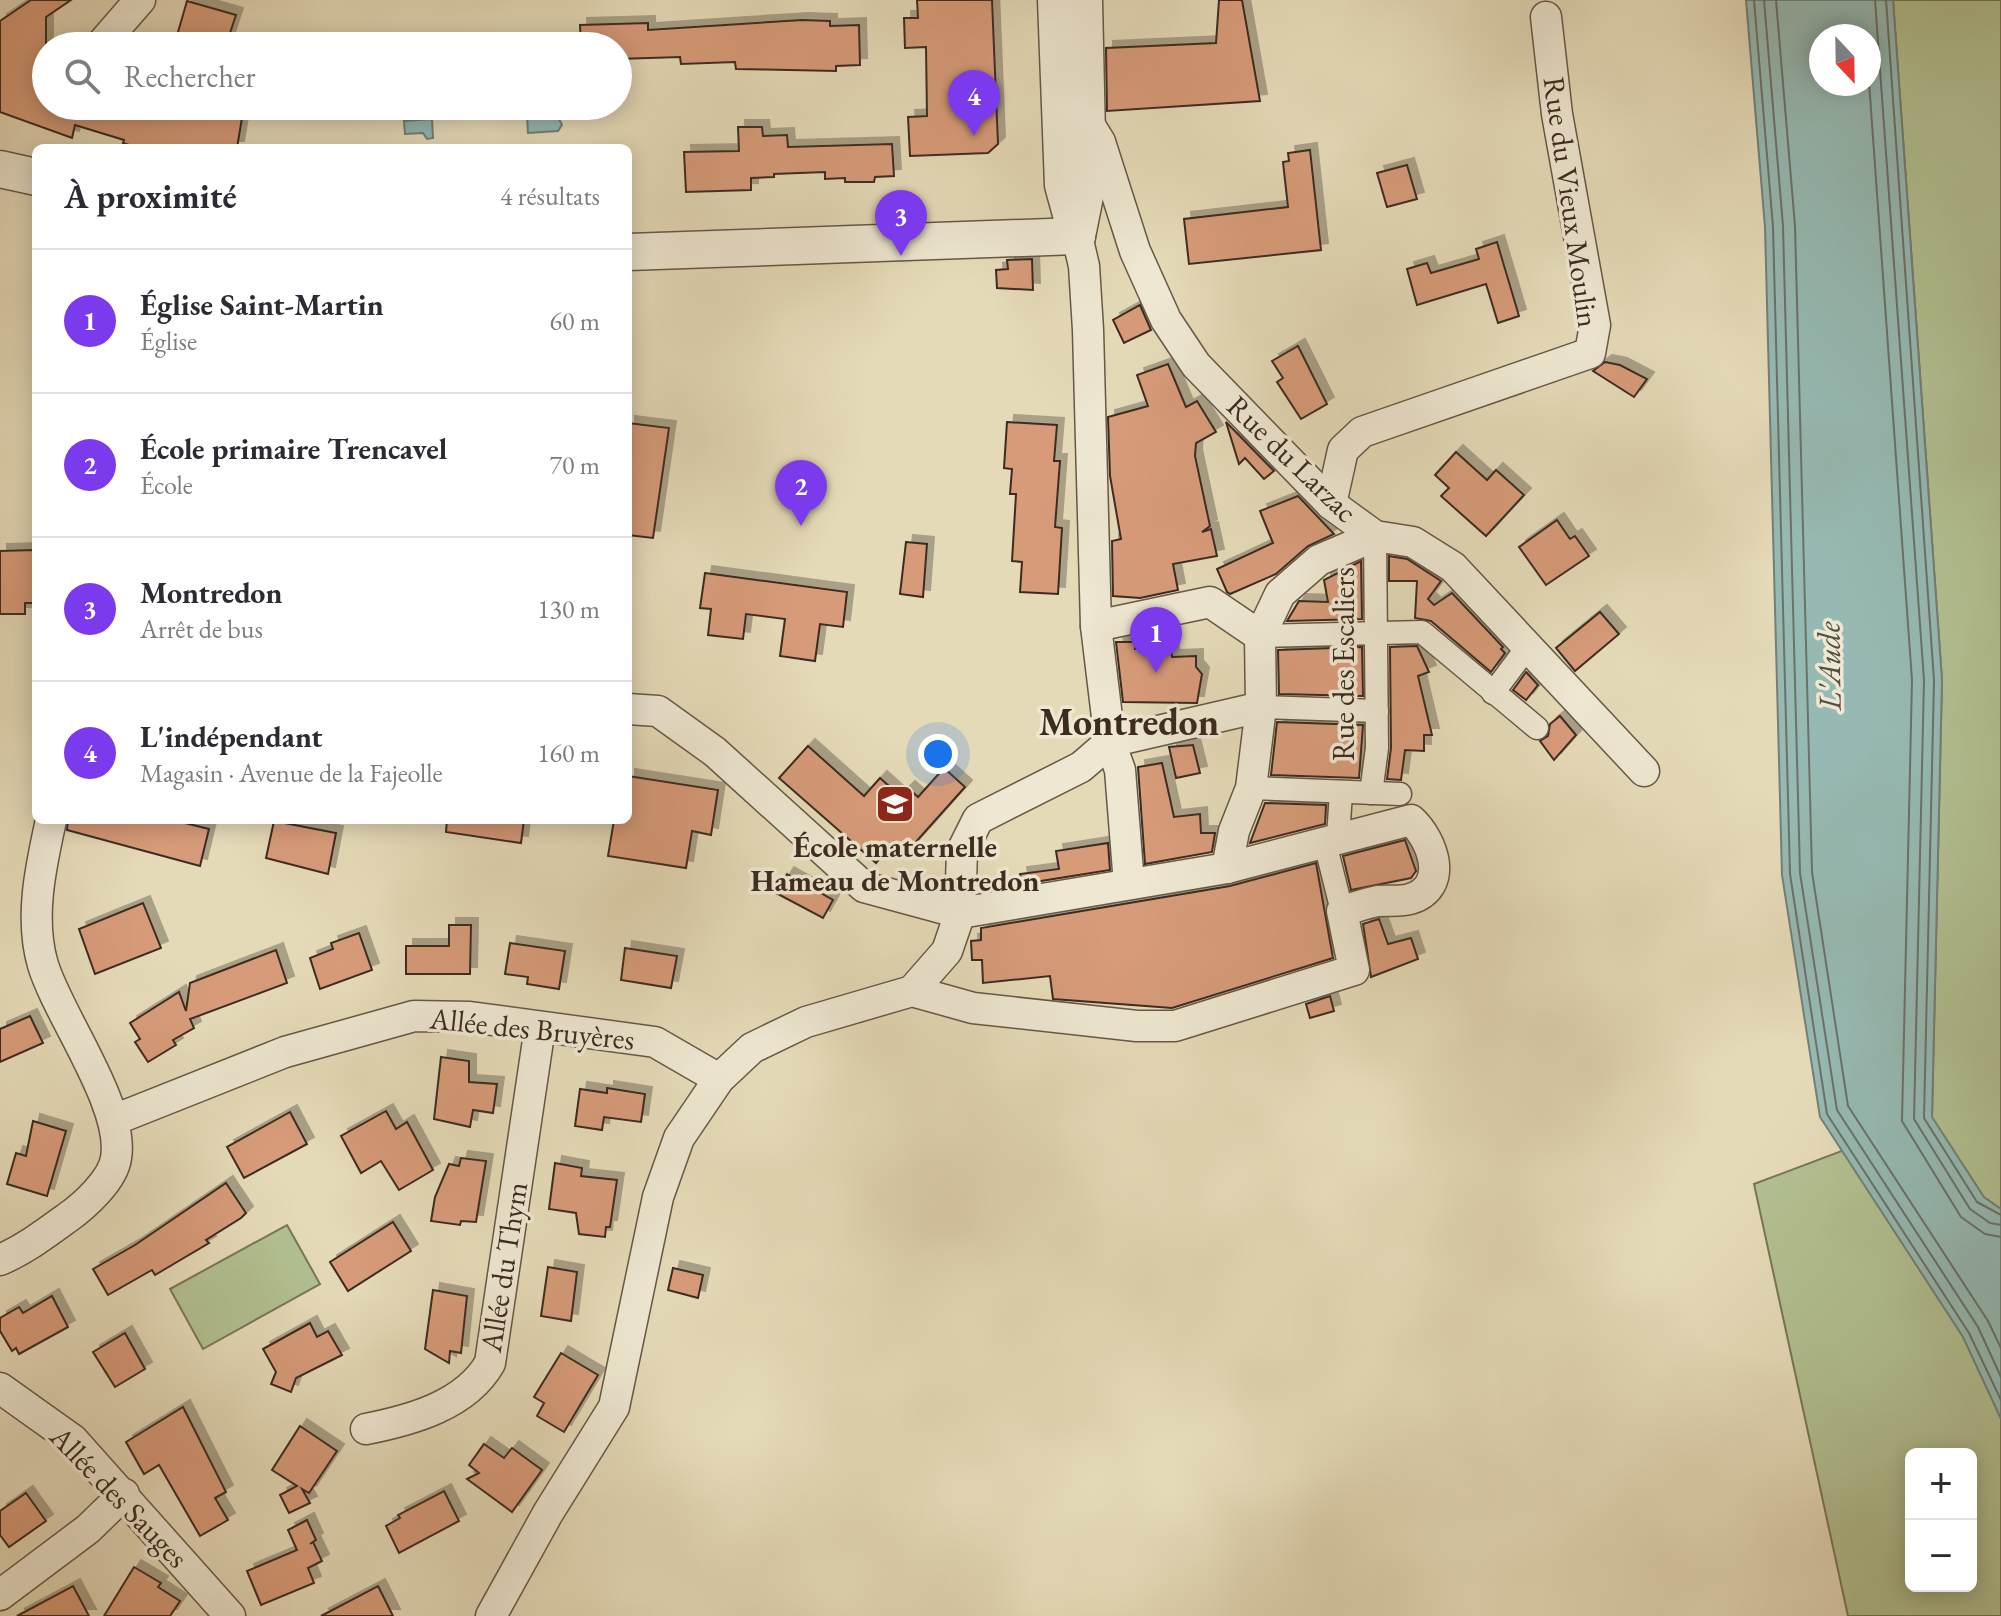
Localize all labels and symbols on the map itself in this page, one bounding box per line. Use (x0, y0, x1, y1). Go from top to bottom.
north arrow (1809, 24, 1881, 96)
pin: 4 (948, 70, 1000, 136)
street label: Rue du Vieux Moulin (1535, 74, 1608, 330)
pin: 3 (875, 190, 927, 256)
street label: Rue du Larzac (1219, 387, 1366, 531)
pin: 2 (775, 460, 827, 526)
street label: Rue des Escaliers (1324, 567, 1363, 761)
pin: 1 (1130, 607, 1182, 673)
water label: L'Aude (1807, 620, 1851, 712)
district label: Montredon (1039, 697, 1219, 746)
your location (918, 734, 958, 774)
school or university icon: École maternelle Hameau de Montredon (874, 783, 916, 825)
place label: École maternelle Hameau de Montredon (751, 827, 1039, 900)
street label: Allée des Bruyères (427, 998, 636, 1059)
street label: Allée du Thym (471, 1179, 536, 1356)
street label: Allée des Sauges (41, 1417, 197, 1576)

